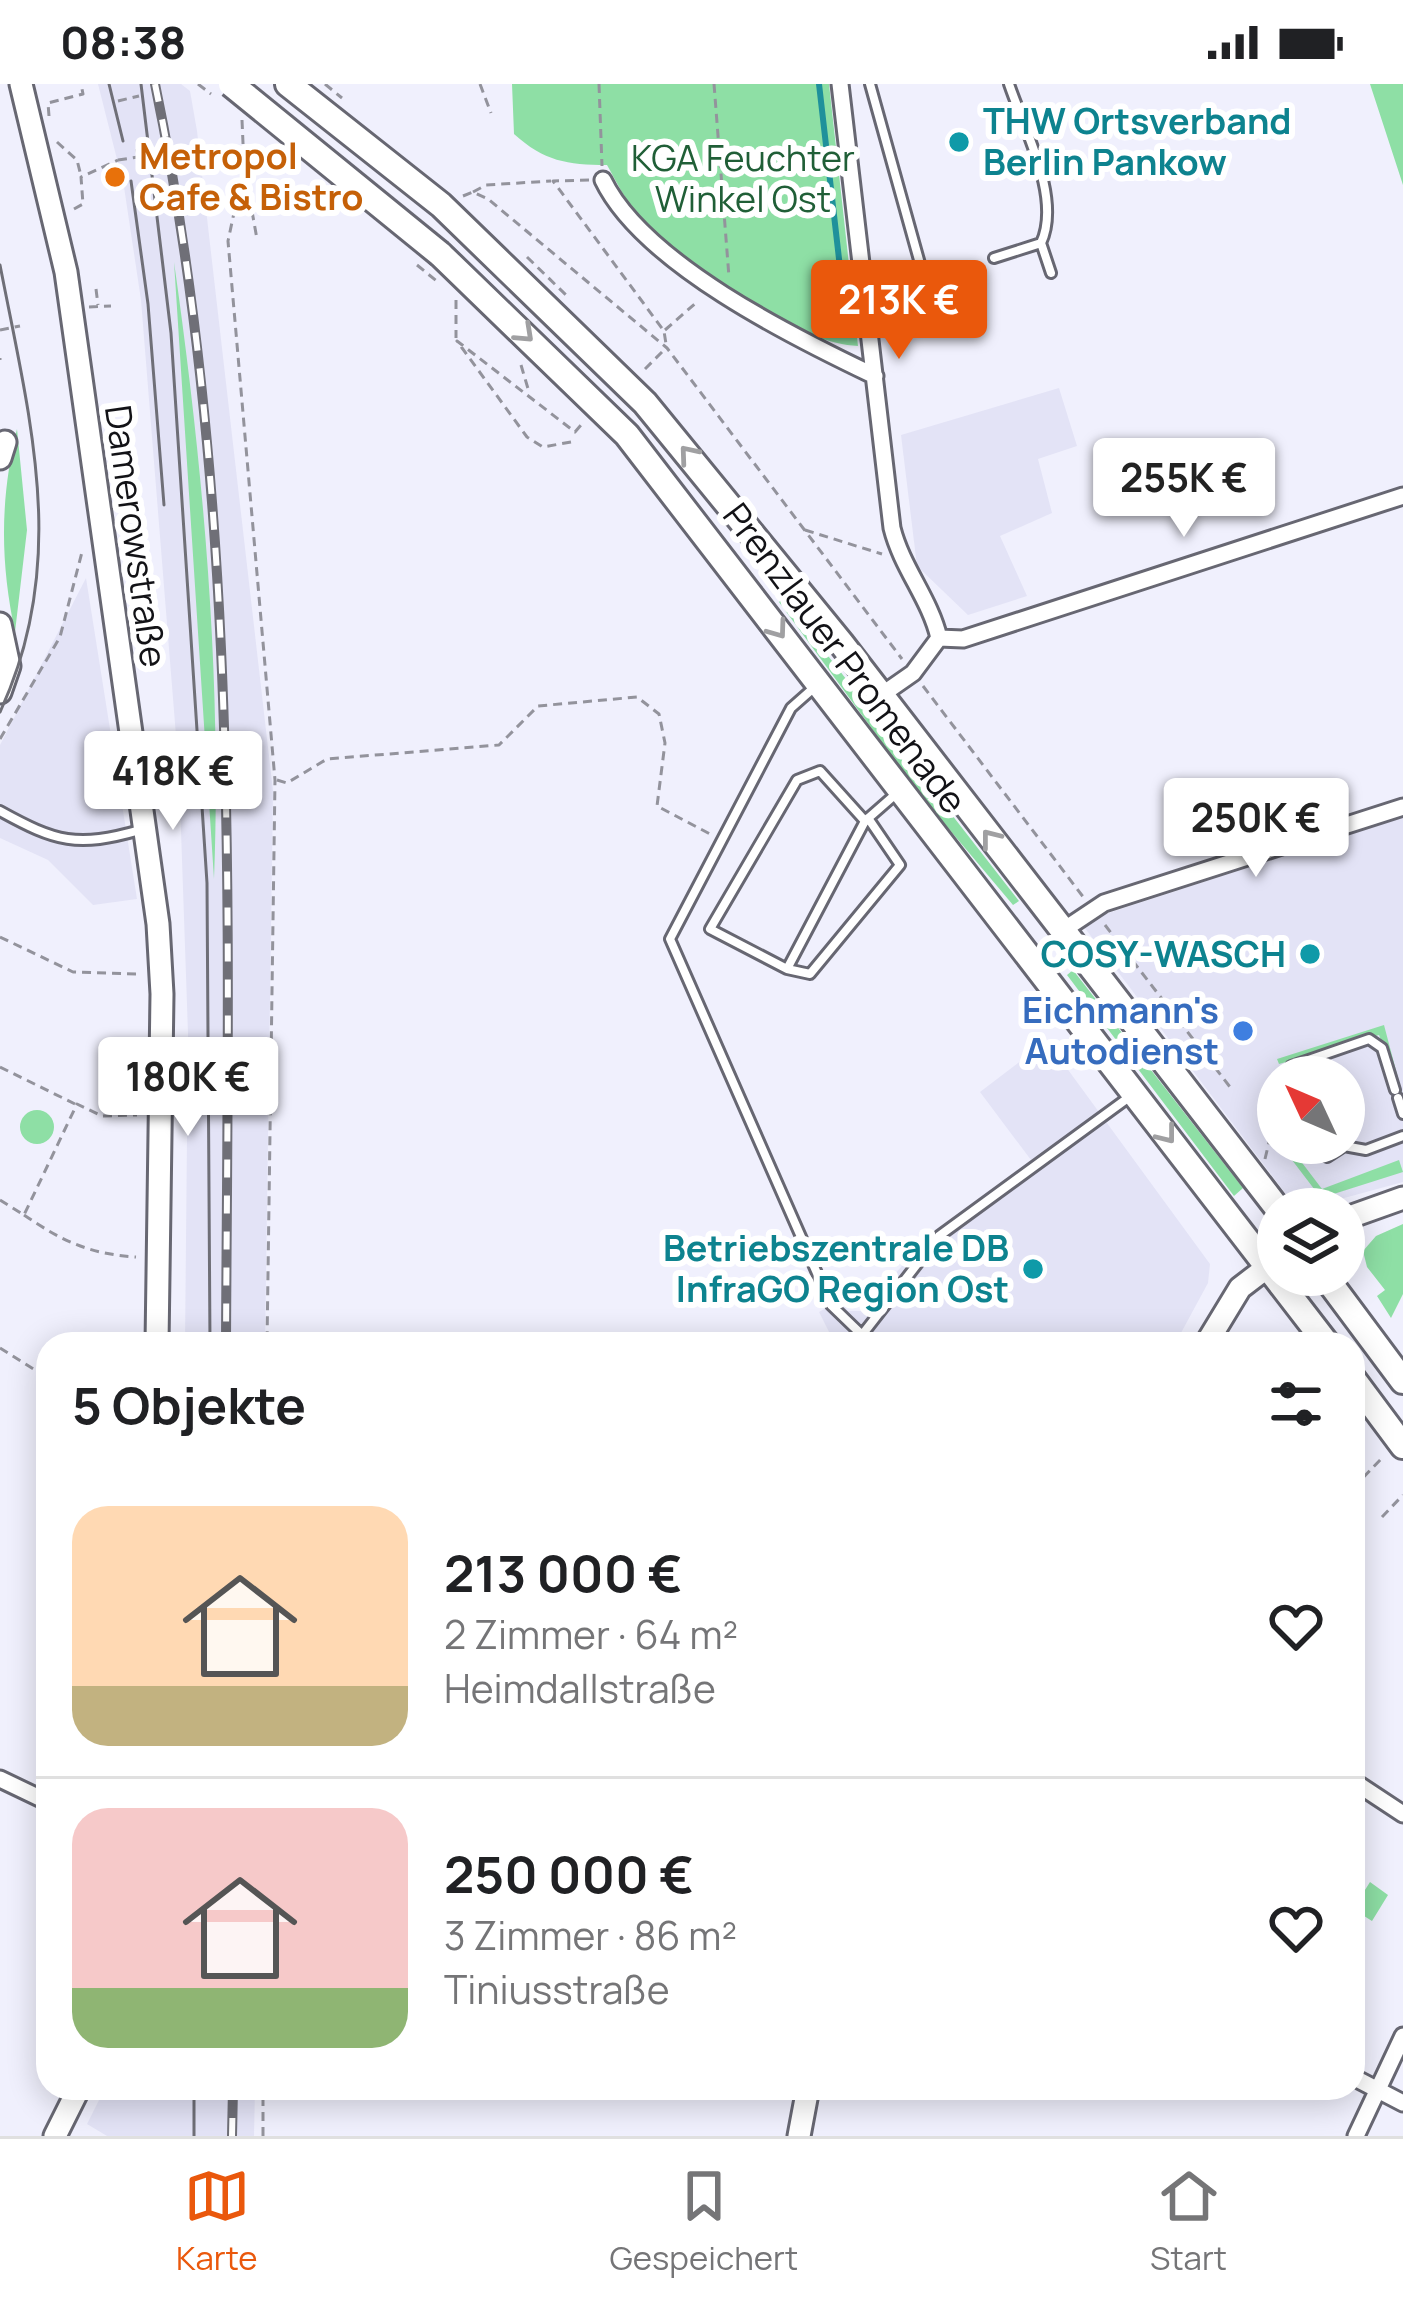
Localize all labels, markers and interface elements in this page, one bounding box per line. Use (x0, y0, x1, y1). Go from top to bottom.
text: 08:38 (60, 11, 186, 73)
place label: THW Ortsverband Berlin Pankow (983, 96, 1291, 186)
marker: THW Ortsverband Berlin Pankow (946, 129, 972, 155)
place label: Metropol Cafe & Bistro (139, 131, 364, 221)
park label: KGA Feuchter Winkel Ost (631, 133, 855, 223)
marker: Metropol Cafe & Bistro (102, 164, 128, 190)
pin: 213K € (801, 260, 997, 362)
text: 213K € (838, 272, 960, 326)
one-way arrow (512, 319, 533, 341)
street label: Damerowstraße (94, 402, 179, 670)
pin: 255K € (1086, 438, 1282, 540)
one-way arrow (681, 446, 702, 468)
text: 255K € (1120, 450, 1248, 504)
street label: Prenzlauer Promenade (712, 493, 978, 823)
one-way arrow (763, 617, 785, 638)
pin: 418K € (75, 731, 271, 833)
text: 418K € (111, 743, 235, 797)
pin: 250K € (1158, 778, 1354, 880)
text: 250K € (1191, 790, 1321, 844)
one-way arrow (983, 830, 1004, 852)
place label: COSY-WASCH (1040, 929, 1286, 978)
marker: COSY-WASCH (1297, 941, 1323, 967)
place label: Eichmann's Autodienst (1022, 985, 1219, 1075)
marker: Eichmann's Autodienst (1230, 1018, 1256, 1044)
pin: 180K € (90, 1037, 286, 1139)
text: 180K € (125, 1049, 251, 1103)
north arrow (1257, 1056, 1365, 1164)
map controls (1257, 1056, 1365, 1296)
one-way arrow (1153, 1121, 1174, 1143)
button: layers (1257, 1188, 1365, 1296)
place label: Betriebszentrale DB InfraGO Region Ost (663, 1223, 1009, 1313)
marker: Betriebszentrale DB InfraGO Region Ost (1020, 1256, 1046, 1282)
text: 5 Objekte (72, 1370, 306, 1439)
icon: filters (1263, 1371, 1329, 1437)
text: 213 000 € (444, 1538, 682, 1607)
icon: home (168, 1554, 312, 1698)
icon: heart (1263, 1593, 1329, 1659)
text: 2 Zimmer · 64 m² (444, 1607, 738, 1661)
text: Heimdallstraße (444, 1661, 716, 1715)
text: 250 000 € (444, 1839, 694, 1908)
icon: home (168, 1856, 312, 2000)
icon: heart (1263, 1895, 1329, 1961)
text: 3 Zimmer · 86 m² (444, 1908, 737, 1962)
text: Tiniusstraße (444, 1962, 669, 2016)
tab: Karte (176, 2163, 258, 2280)
tab: Gespeichert (609, 2163, 798, 2280)
tab: Start (1150, 2163, 1227, 2280)

